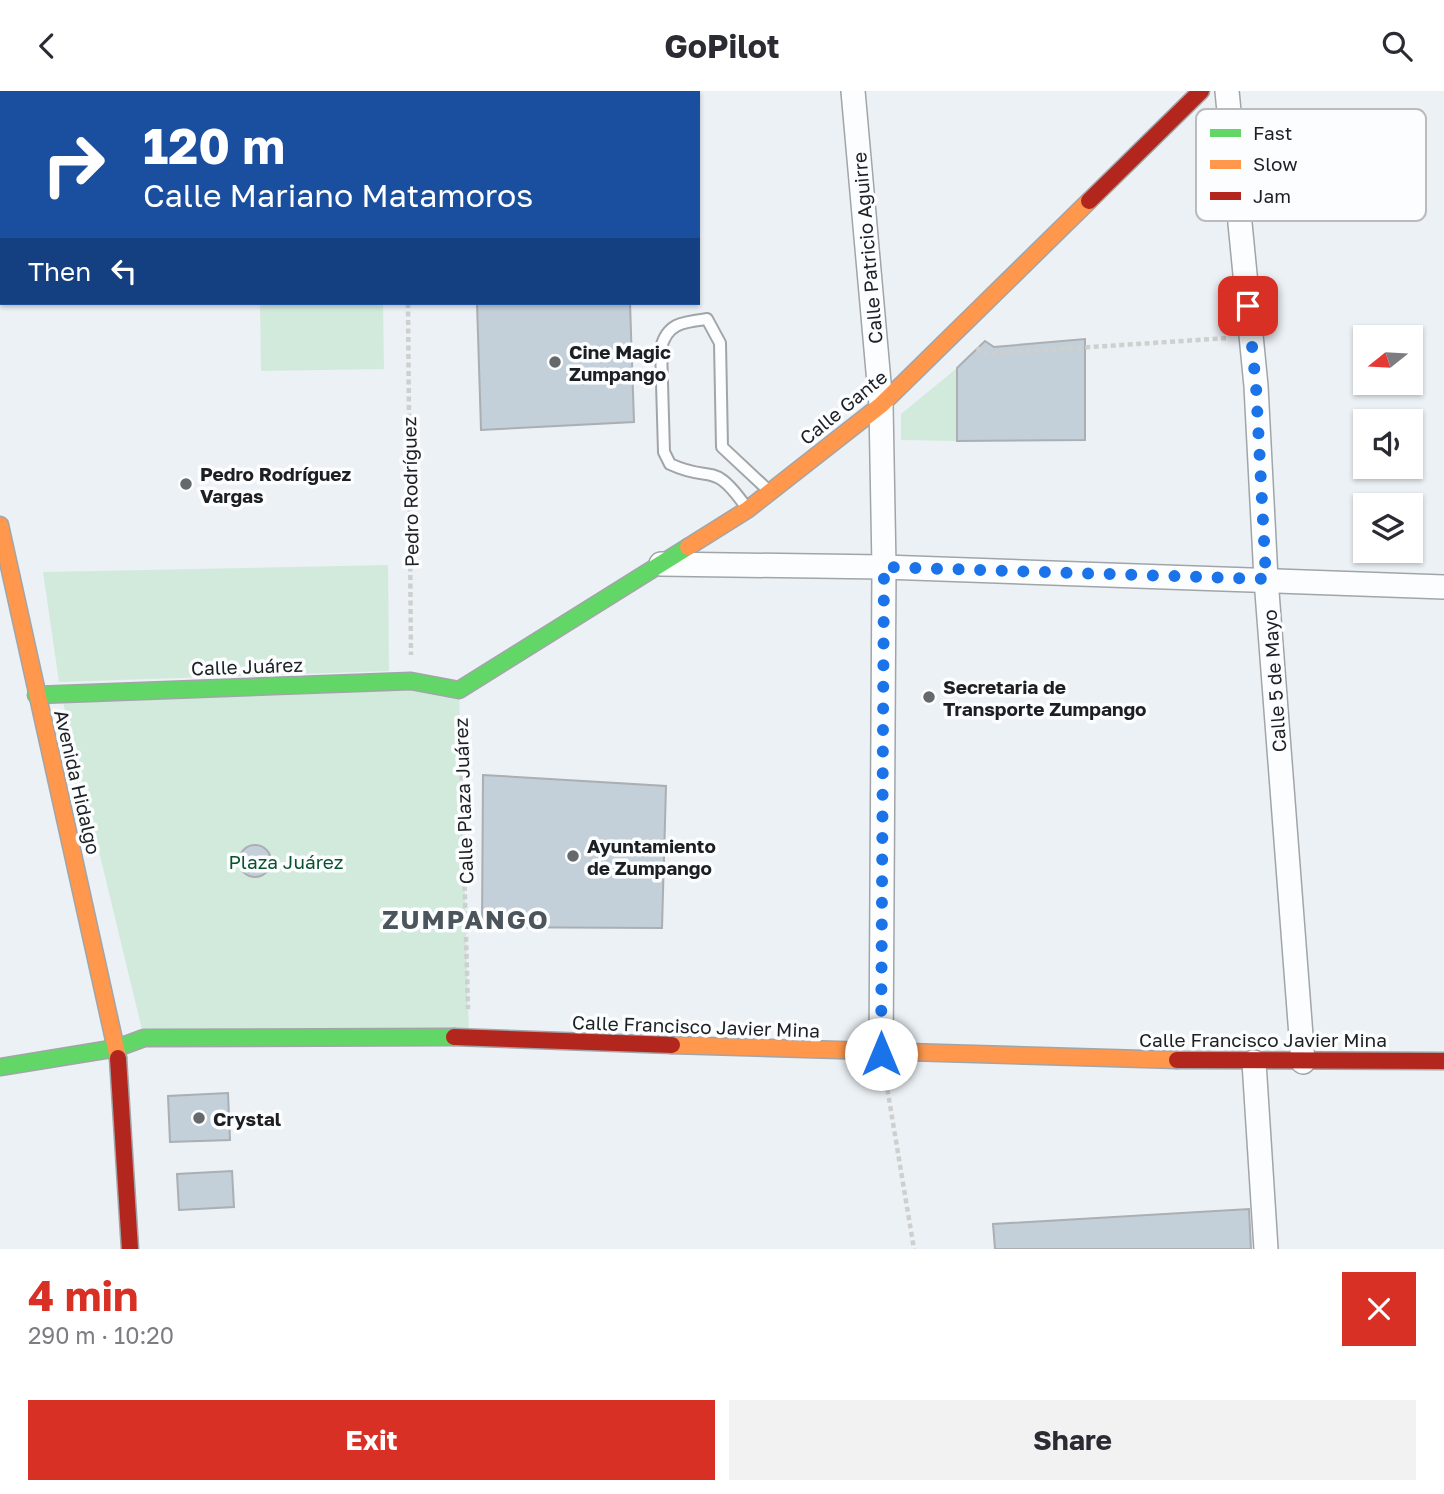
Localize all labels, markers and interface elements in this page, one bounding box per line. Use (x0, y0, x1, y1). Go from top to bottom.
icon: back (28, 27, 66, 65)
text: GoPilot (664, 27, 780, 65)
icon: search (1378, 27, 1416, 65)
legend (1196, 109, 1426, 221)
text: 120 m (143, 116, 285, 175)
icon: right (28, 119, 119, 210)
text: Fast (1253, 121, 1292, 144)
street label: Calle Patricio Aguirre (847, 151, 887, 345)
text: Slow (1253, 152, 1298, 175)
text: Calle Mariano Matamoros (143, 176, 533, 214)
text: Jam (1253, 184, 1291, 207)
icon: left (105, 252, 143, 290)
text: Then (28, 256, 91, 287)
pin (1218, 276, 1278, 336)
icon: arrive (1229, 287, 1267, 325)
north arrow (1353, 325, 1423, 395)
map controls (1353, 325, 1423, 563)
place label: Cine Magic Zumpango (569, 340, 671, 385)
marker: Cine Magic Zumpango (547, 354, 563, 370)
street label: Calle Gante (795, 365, 891, 449)
button: sound (1353, 409, 1423, 479)
street label: Pedro Rodríguez (397, 417, 423, 567)
place label: Pedro Rodríguez Vargas (200, 462, 351, 507)
marker: Pedro Rodríguez Vargas (178, 476, 194, 492)
button: layers (1353, 493, 1423, 563)
street label: Calle 5 de Mayo (1258, 609, 1290, 753)
street label: Calle Juárez (191, 653, 303, 679)
place label: Secretaria de Transporte Zumpango (943, 675, 1146, 720)
marker: Secretaria de Transporte Zumpango (921, 689, 937, 705)
street label: Avenida Hidalgo (50, 707, 106, 857)
street label: Calle Plaza Juárez (449, 717, 477, 885)
place label: Ayuntamiento de Zumpango (587, 834, 716, 879)
marker: Ayuntamiento de Zumpango (565, 848, 581, 864)
park label: Plaza Juárez (228, 850, 344, 873)
district label: ZUMPANGO (382, 904, 550, 935)
street label: Calle Francisco Javier Mina (572, 1010, 820, 1042)
position arrow (844, 1017, 918, 1091)
street label: Calle Francisco Javier Mina (1139, 1028, 1387, 1051)
place label: Crystal (213, 1107, 281, 1130)
marker: Crystal (191, 1110, 207, 1126)
text: 4 min (28, 1270, 138, 1320)
button: close (1342, 1272, 1416, 1346)
text: 290 m · 10:20 (28, 1321, 174, 1349)
button: Exit (28, 1400, 715, 1480)
button: Share (729, 1400, 1416, 1480)

